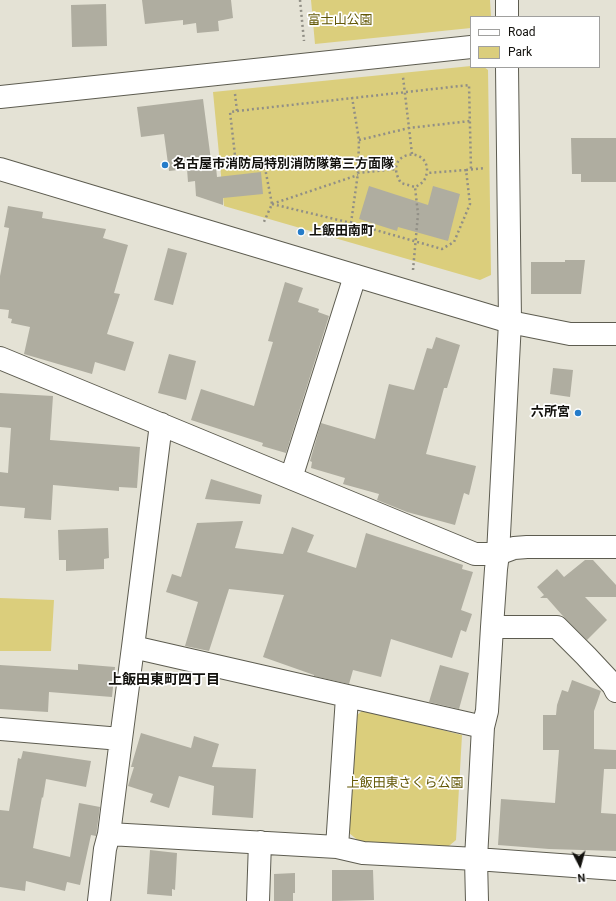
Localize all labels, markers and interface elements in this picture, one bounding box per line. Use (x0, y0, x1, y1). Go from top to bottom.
park label: 富士山公園 (308, 13, 372, 29)
legend (470, 16, 600, 68)
text: Road (508, 25, 536, 39)
text: Park (508, 45, 532, 59)
place label: 名古屋市消防局特別消防隊第三方面隊 (173, 157, 394, 173)
marker: 名古屋市消防局特別消防隊第三方面隊 (160, 160, 170, 170)
place label: 上飯田南町 (309, 224, 374, 240)
marker: 上飯田南町 (296, 227, 306, 237)
place label: 六所宮 (531, 405, 570, 421)
marker: 六所宮 (573, 408, 583, 418)
district label: 上飯田東町四丁目 (108, 672, 220, 688)
park label: 上飯田東さくら公園 (347, 776, 463, 792)
north arrow (560, 845, 600, 885)
text: N (577, 871, 586, 884)

